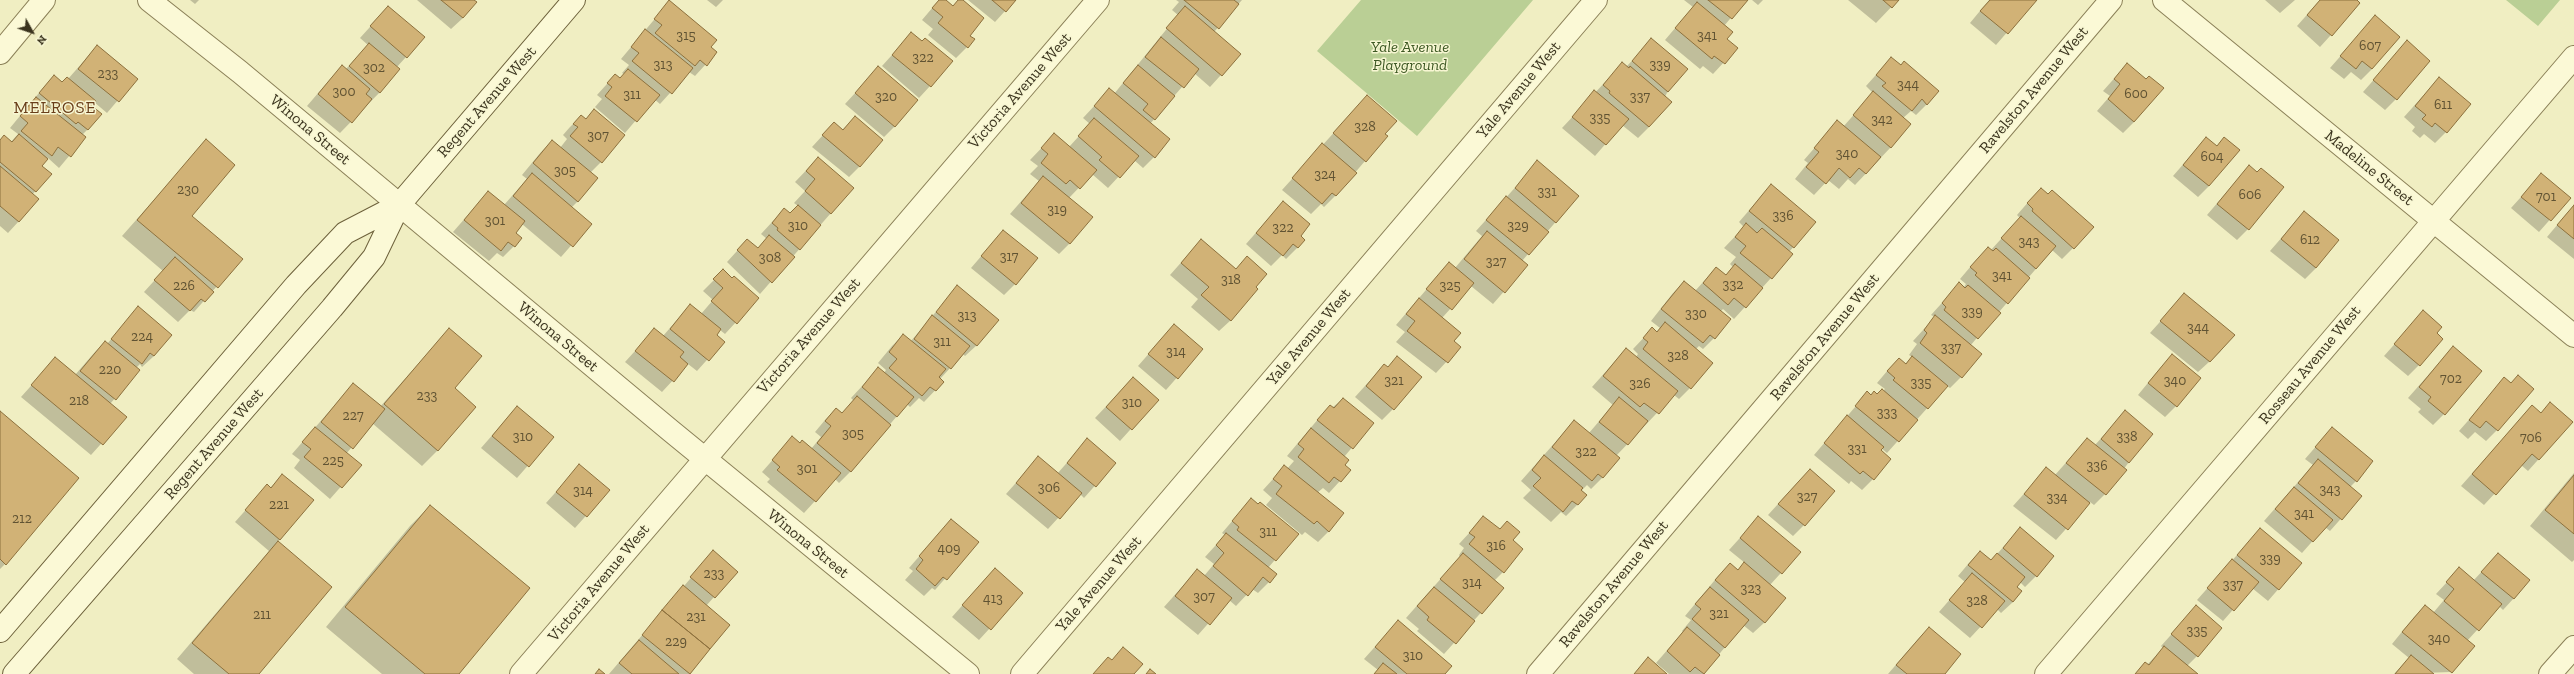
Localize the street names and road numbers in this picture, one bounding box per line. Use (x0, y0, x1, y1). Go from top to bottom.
street label: Ravelston Avenue West (1975, 23, 2093, 157)
street label: Victoria Avenue West (964, 29, 1076, 153)
street label: Yale Avenue West (1473, 38, 1565, 142)
street label: Regent Avenue West (433, 42, 541, 162)
street label: Winona Street (266, 91, 354, 169)
street label: Madeline Street (2321, 126, 2417, 210)
street label: Ravelston Avenue West (1766, 270, 1884, 404)
street label: Victoria Avenue West (753, 274, 865, 398)
street label: Yale Avenue West (1263, 285, 1355, 389)
street label: Winona Street (514, 298, 602, 376)
street label: Rosseau Avenue West (2255, 302, 2365, 428)
street label: Regent Avenue West (160, 384, 268, 504)
street label: Winona Street (763, 505, 853, 583)
street label: Ravelston Avenue West (1555, 517, 1673, 651)
street label: Victoria Avenue West (544, 520, 654, 646)
street label: Yale Avenue West (1052, 532, 1146, 636)

